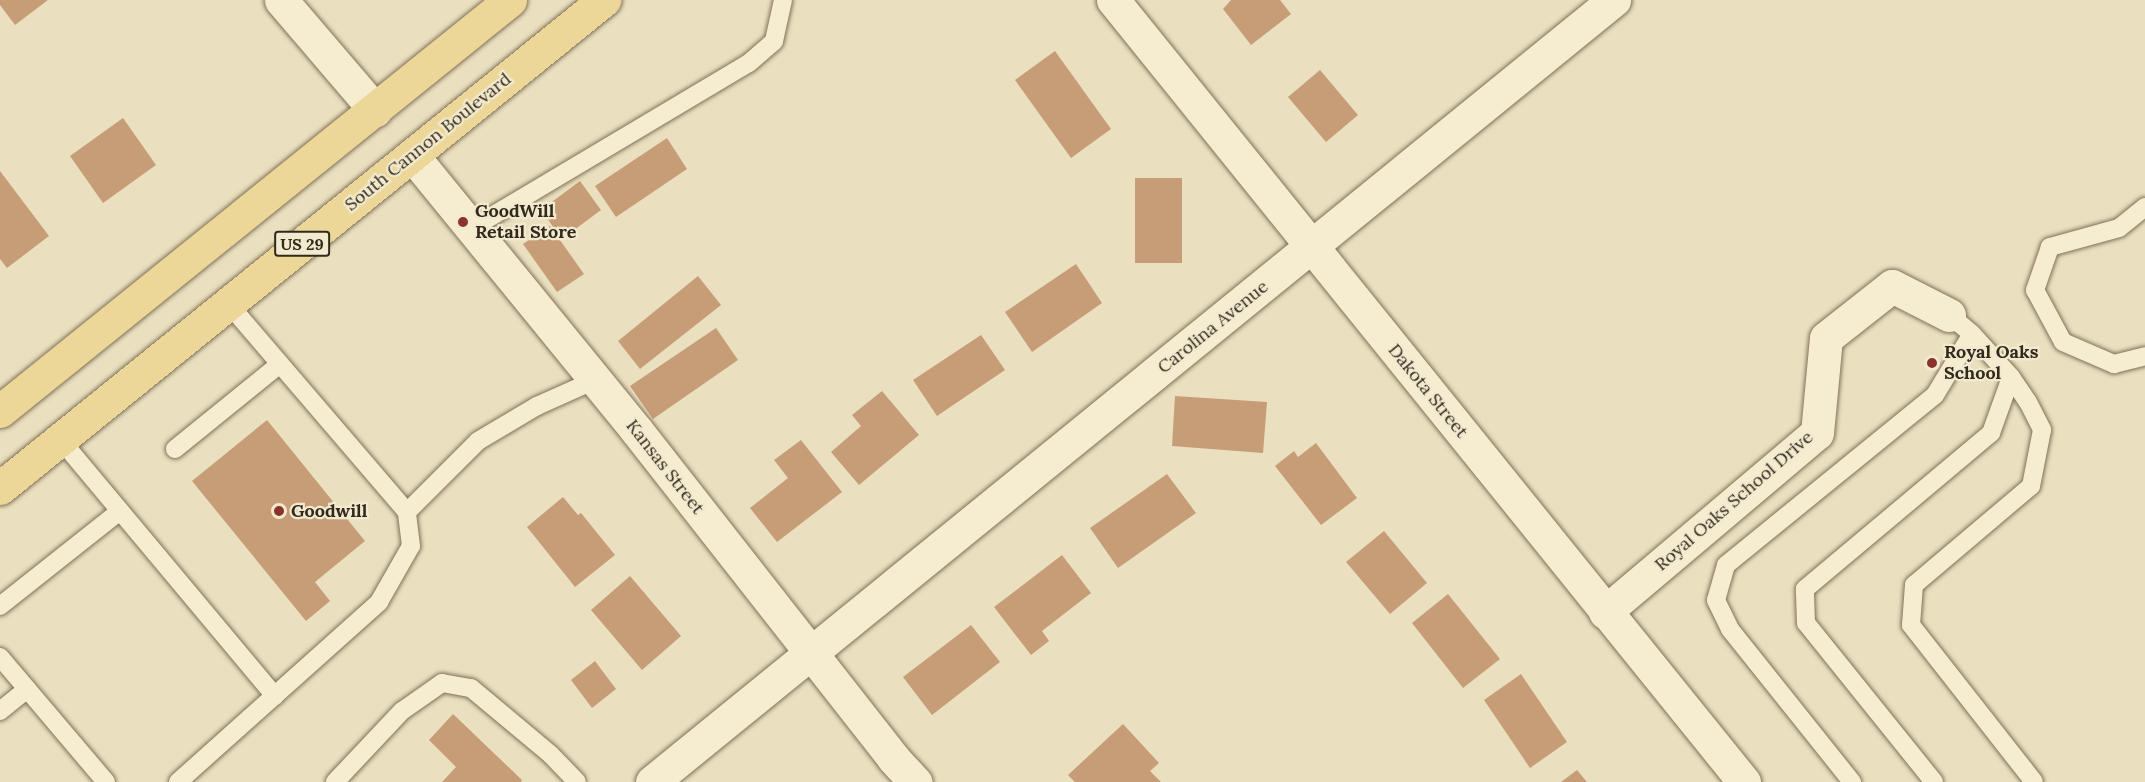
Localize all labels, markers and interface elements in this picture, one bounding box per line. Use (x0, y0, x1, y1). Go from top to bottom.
street label: South Cannon Boulevard (341, 68, 515, 216)
place label: GoodWill Retail Store (475, 201, 576, 244)
marker: GoodWill Retail Store (456, 215, 470, 229)
road number: US 29 (274, 231, 330, 257)
street label: Carolina Avenue (1153, 276, 1273, 378)
street label: Dakota Street (1384, 340, 1472, 442)
place label: Royal Oaks School (1944, 342, 2038, 385)
marker: Royal Oaks School (1925, 356, 1939, 370)
street label: Kansas Street (621, 415, 709, 519)
street label: Royal Oaks School Drive (1650, 426, 1818, 576)
place label: Goodwill (291, 500, 367, 522)
marker: Goodwill (272, 504, 286, 518)

